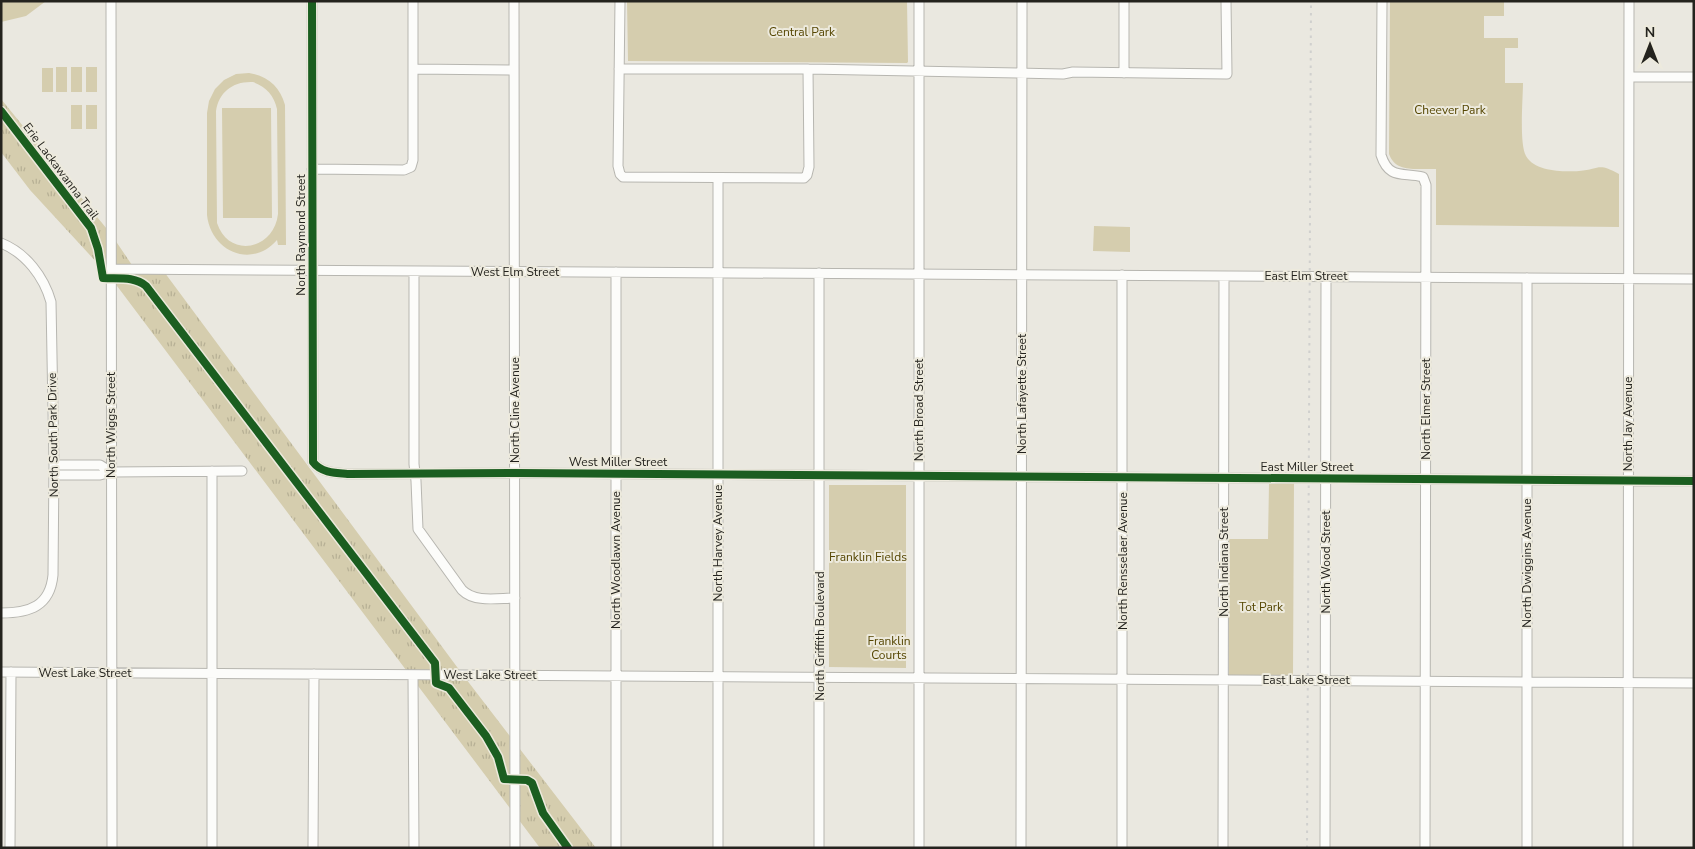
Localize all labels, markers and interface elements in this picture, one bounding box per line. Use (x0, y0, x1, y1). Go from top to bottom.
north arrow (1625, 20, 1675, 70)
text: N (1645, 23, 1655, 42)
park label: Central Park (769, 24, 836, 40)
park label: Cheever Park (1414, 102, 1487, 118)
street label: Erie Lackawanna Trail (19, 120, 103, 223)
street label: North Raymond Street (293, 174, 309, 296)
street label: West Elm Street (471, 264, 560, 280)
street label: East Elm Street (1265, 268, 1348, 284)
street label: North Lafayette Street (1014, 333, 1030, 454)
street label: North Cline Avenue (507, 357, 523, 463)
street label: North Elmer Street (1418, 357, 1434, 460)
street label: North Broad Street (911, 358, 927, 461)
street label: North Wiggs Street (103, 371, 119, 478)
street label: North South Park Drive (44, 373, 62, 497)
street label: North Jay Avenue (1620, 377, 1636, 471)
street label: West Miller Street (569, 454, 668, 470)
street label: East Miller Street (1261, 459, 1354, 475)
street label: North Harvey Avenue (710, 485, 726, 601)
street label: North Woodlawn Avenue (608, 491, 624, 629)
street label: North Rensselaer Avenue (1115, 492, 1131, 630)
street label: North Dwiggins Avenue (1519, 498, 1535, 628)
street label: North Indiana Street (1216, 507, 1232, 617)
street label: North Wood Street (1318, 510, 1334, 613)
park label: Franklin Fields (829, 549, 907, 565)
street label: North Griffith Boulevard (812, 571, 828, 701)
park label: Tot Park (1239, 599, 1284, 615)
park label: Franklin Courts (867, 633, 911, 663)
street label: West Lake Street (39, 665, 132, 681)
street label: West Lake Street (444, 667, 537, 683)
street label: East Lake Street (1262, 672, 1350, 688)

